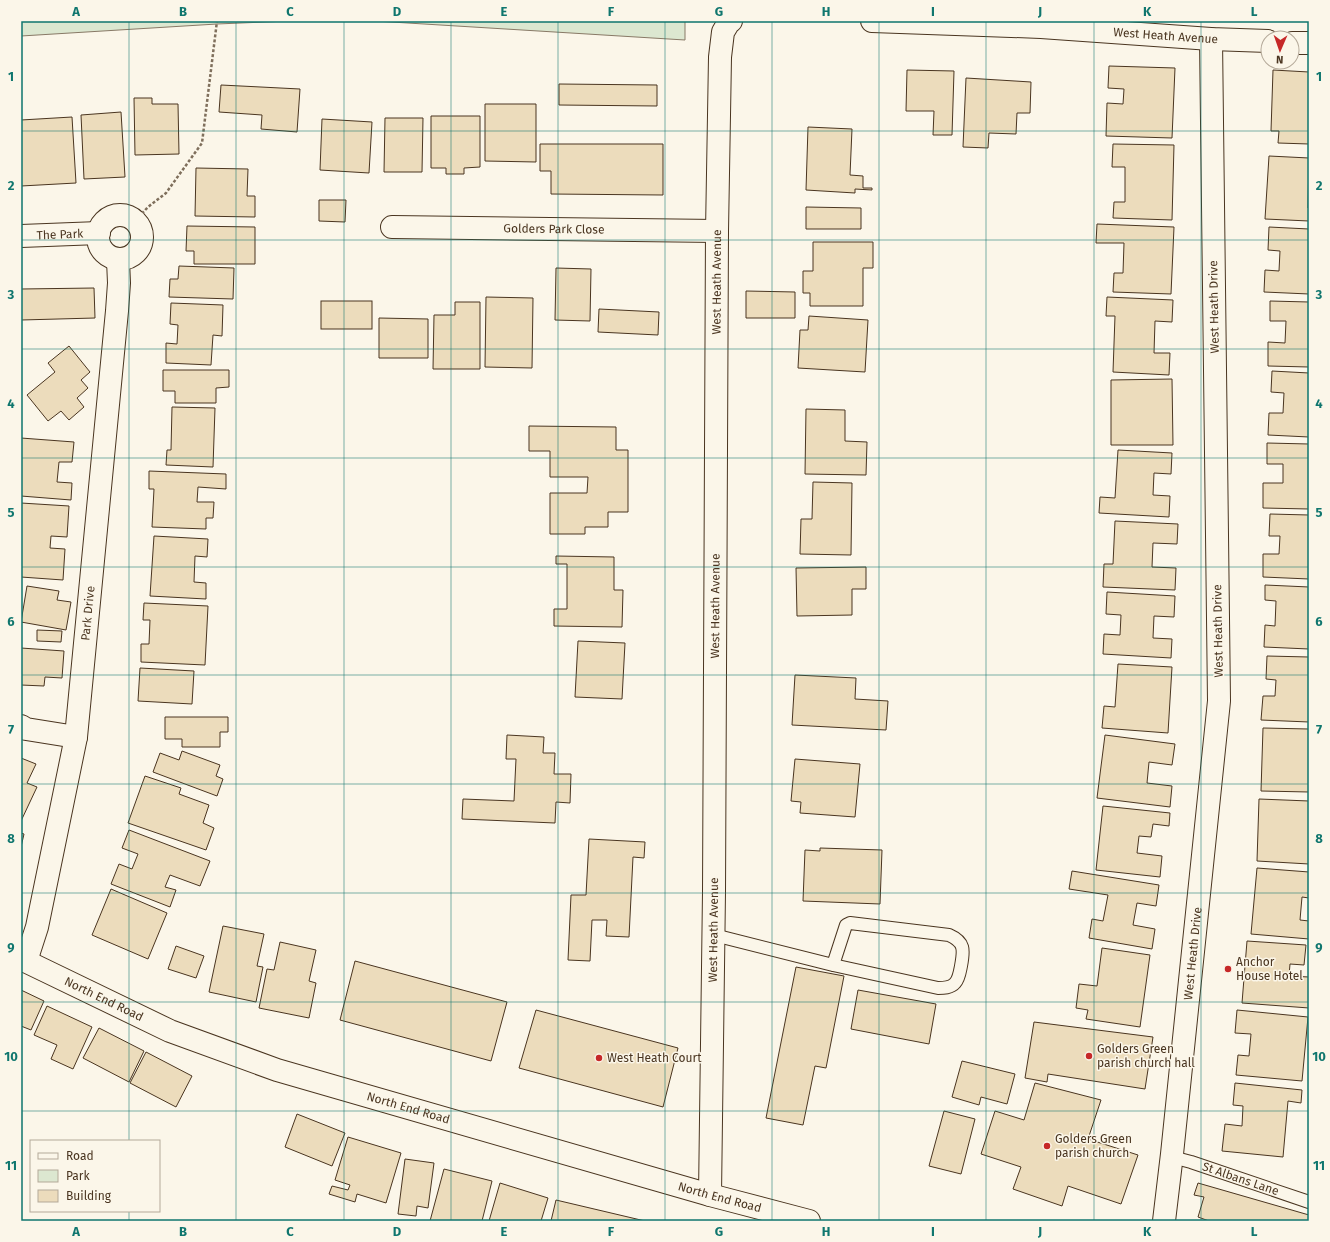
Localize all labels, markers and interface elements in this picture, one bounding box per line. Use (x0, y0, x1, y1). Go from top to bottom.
text: A (71, 4, 80, 19)
text: B (179, 4, 187, 19)
text: C (286, 4, 294, 19)
text: D (393, 4, 402, 19)
text: E (501, 4, 508, 19)
text: F (608, 4, 615, 19)
text: G (715, 4, 723, 19)
text: H (822, 4, 830, 19)
text: I (931, 4, 935, 19)
text: J (1037, 4, 1042, 19)
text: K (1143, 4, 1152, 19)
text: L (1251, 4, 1258, 19)
street label: West Heath Avenue (1113, 25, 1218, 46)
north arrow (1260, 30, 1300, 70)
text: N (1276, 53, 1284, 66)
text: 1 (8, 69, 14, 84)
text: 1 (1316, 69, 1322, 84)
text: 2 (8, 178, 15, 193)
text: 2 (1316, 178, 1323, 193)
street label: Golders Park Close (503, 221, 605, 237)
street label: The Park (36, 227, 84, 242)
street label: West Heath Avenue (710, 229, 724, 335)
street label: West Heath Drive (1206, 260, 1222, 354)
text: 3 (7, 287, 15, 302)
text: 3 (1315, 287, 1323, 302)
text: 4 (7, 396, 15, 411)
text: 4 (1315, 396, 1323, 411)
text: 5 (8, 505, 15, 520)
text: 5 (1316, 505, 1323, 520)
street label: West Heath Avenue (708, 553, 723, 659)
street label: West Heath Drive (1210, 584, 1226, 678)
street label: Park Drive (78, 585, 98, 641)
text: 6 (7, 614, 15, 629)
text: 6 (1315, 614, 1323, 629)
text: 7 (8, 722, 14, 737)
text: 7 (1316, 722, 1322, 737)
text: 8 (7, 831, 15, 846)
text: 8 (1315, 831, 1323, 846)
street label: West Heath Avenue (706, 877, 721, 983)
street label: West Heath Drive (1181, 906, 1205, 1001)
text: 9 (7, 940, 15, 955)
text: 9 (1315, 940, 1323, 955)
place label: Anchor House Hotel (1236, 955, 1303, 983)
marker: Anchor House Hotel (1223, 964, 1233, 974)
street label: North End Road (62, 974, 146, 1024)
place label: Golders Green parish church hall (1097, 1042, 1195, 1070)
text: 10 (4, 1049, 18, 1064)
text: 10 (1312, 1049, 1326, 1064)
place label: West Heath Court (607, 1051, 702, 1065)
marker: Golders Green parish church hall (1084, 1051, 1094, 1061)
marker: West Heath Court (594, 1053, 604, 1063)
street label: North End Road (365, 1089, 451, 1127)
place label: Golders Green parish church (1055, 1132, 1132, 1160)
legend (30, 1140, 160, 1212)
marker: Golders Green parish church (1042, 1141, 1052, 1151)
text: Road (66, 1149, 94, 1163)
text: 11 (5, 1158, 17, 1173)
text: 11 (1313, 1158, 1325, 1173)
street label: St Albans Lane (1201, 1159, 1281, 1198)
text: Park (66, 1169, 90, 1183)
street label: North End Road (676, 1179, 763, 1215)
text: Building (66, 1189, 112, 1203)
text: A (71, 1224, 80, 1239)
text: B (179, 1224, 187, 1239)
text: C (286, 1224, 294, 1239)
text: D (393, 1224, 402, 1239)
text: E (501, 1224, 508, 1239)
text: F (608, 1224, 615, 1239)
text: G (715, 1224, 723, 1239)
text: H (822, 1224, 830, 1239)
text: I (931, 1224, 935, 1239)
text: J (1037, 1224, 1042, 1239)
text: K (1143, 1224, 1152, 1239)
text: L (1251, 1224, 1258, 1239)

